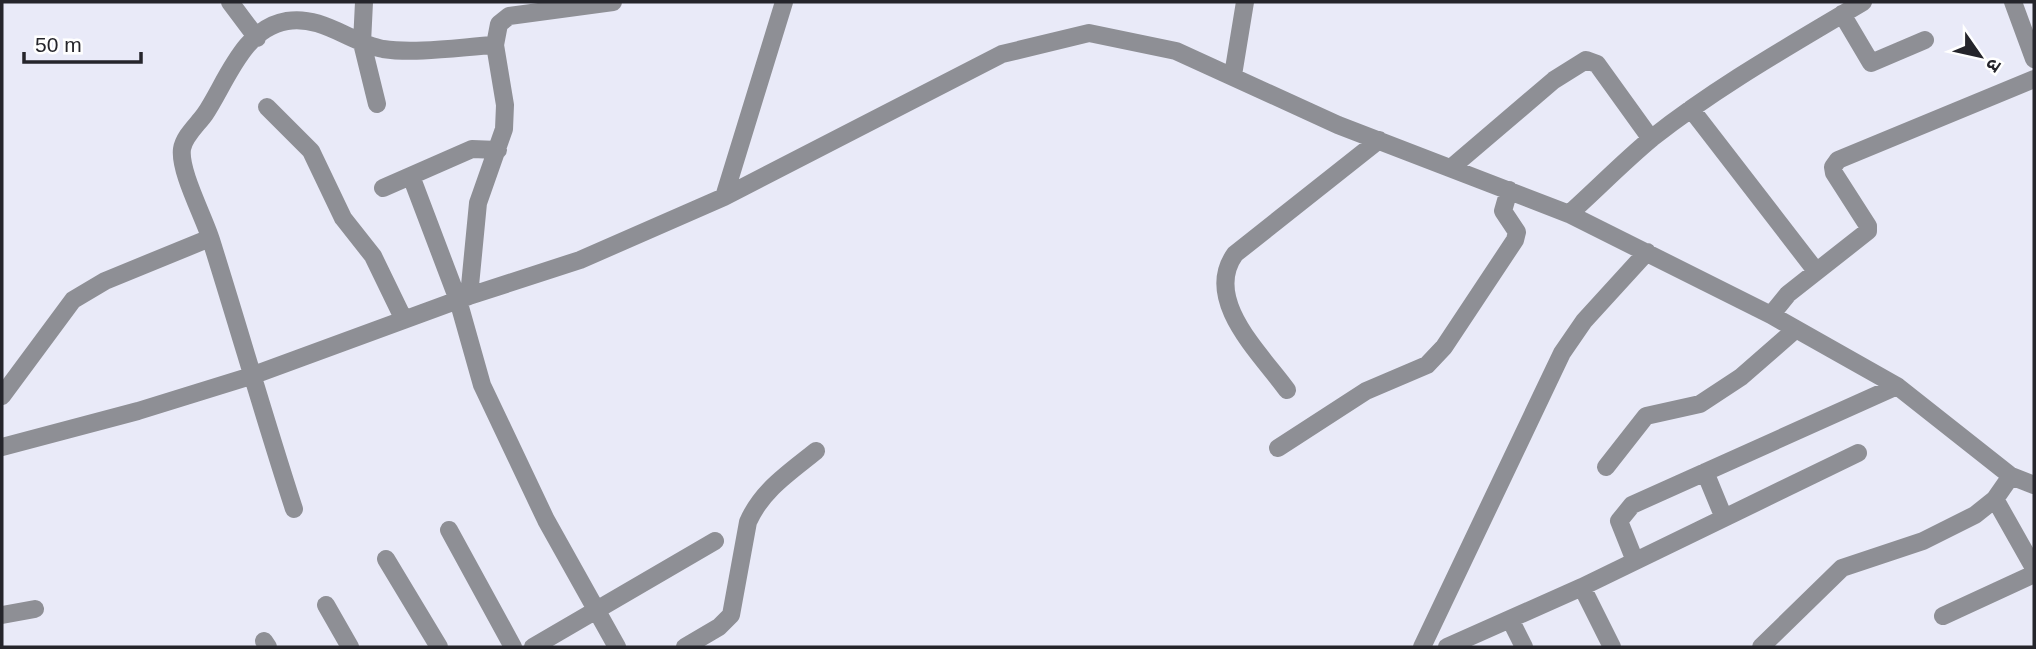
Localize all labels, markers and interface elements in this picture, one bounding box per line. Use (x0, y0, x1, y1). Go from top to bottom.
scale bar (24, 21, 142, 65)
north arrow (1945, 21, 2015, 91)
text: 50 m (35, 33, 82, 56)
text: उ (1981, 55, 2005, 76)

